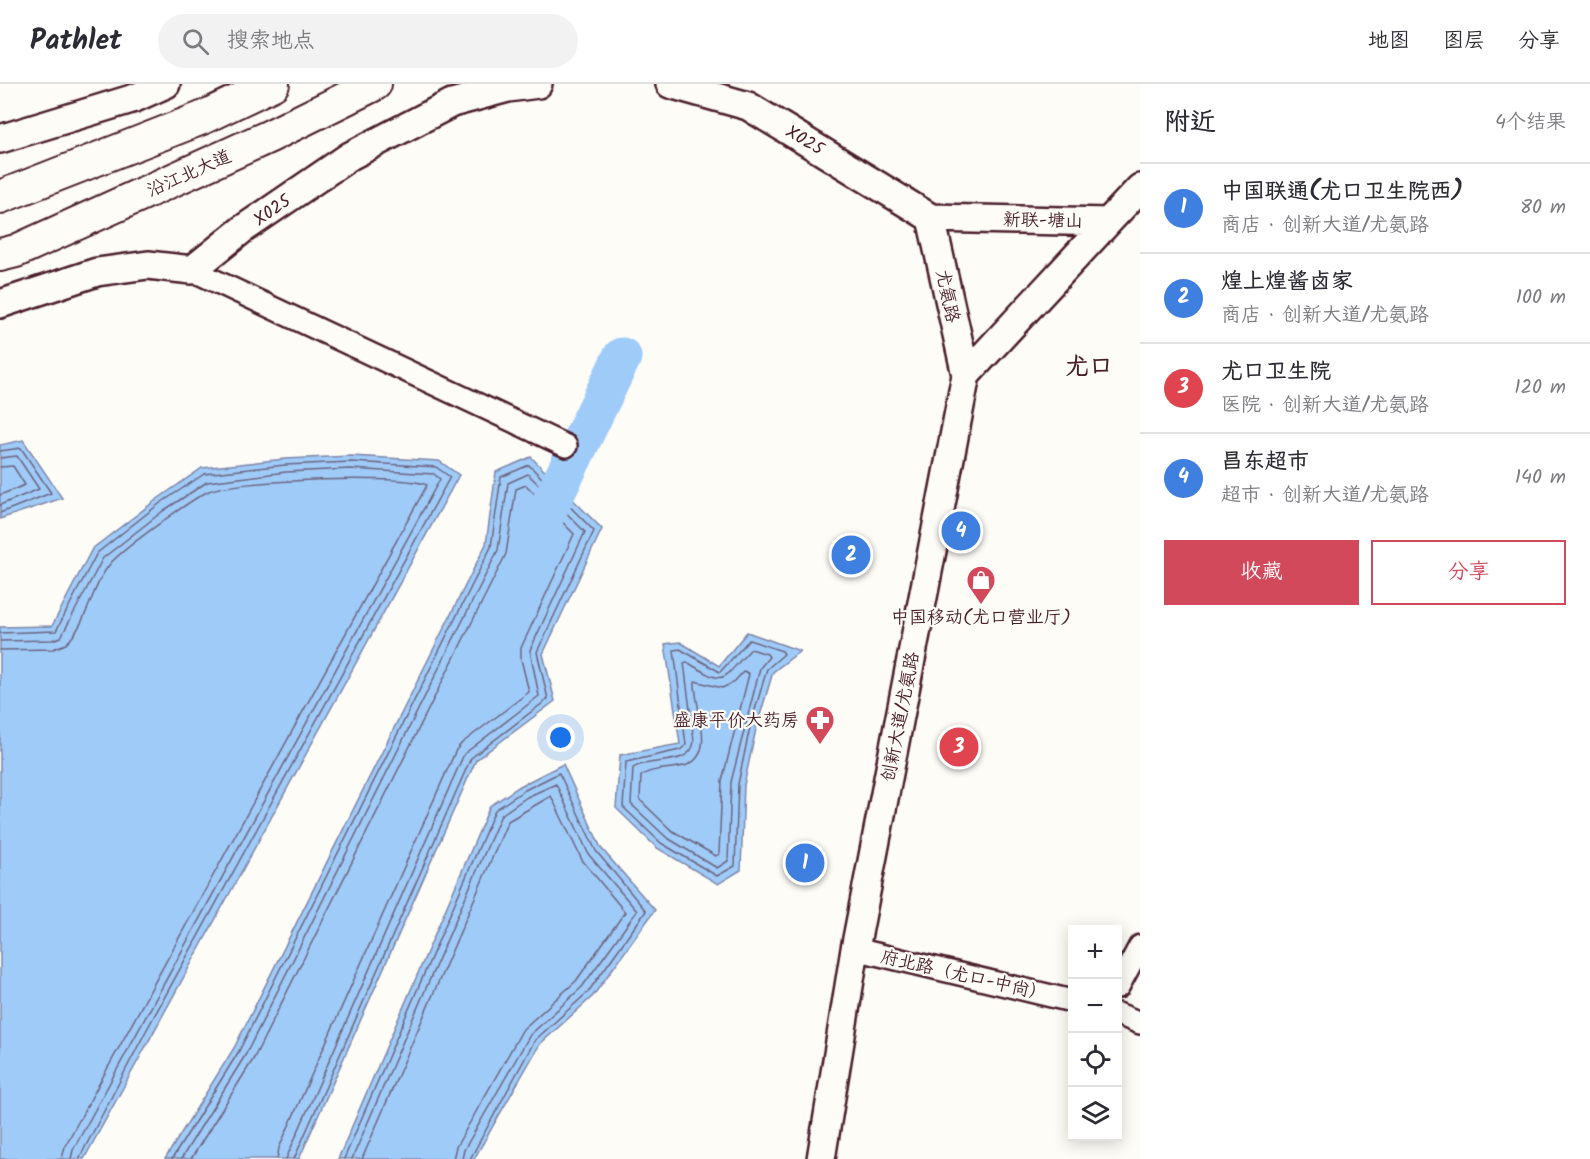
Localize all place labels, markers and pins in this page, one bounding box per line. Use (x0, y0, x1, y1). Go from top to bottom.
pin: 4 (942, 508, 980, 554)
pin: 2 (832, 532, 870, 578)
shop icon: 中国移动(尤口营业厅) (965, 564, 997, 606)
place label: 中国移动(尤口营业厅) (891, 604, 1071, 633)
pharmacy icon: 盛康平价大药房 (804, 704, 836, 746)
place label: 盛康平价大药房 (673, 707, 799, 736)
pin: 3 (940, 724, 978, 770)
pin: 1 (786, 840, 824, 886)

